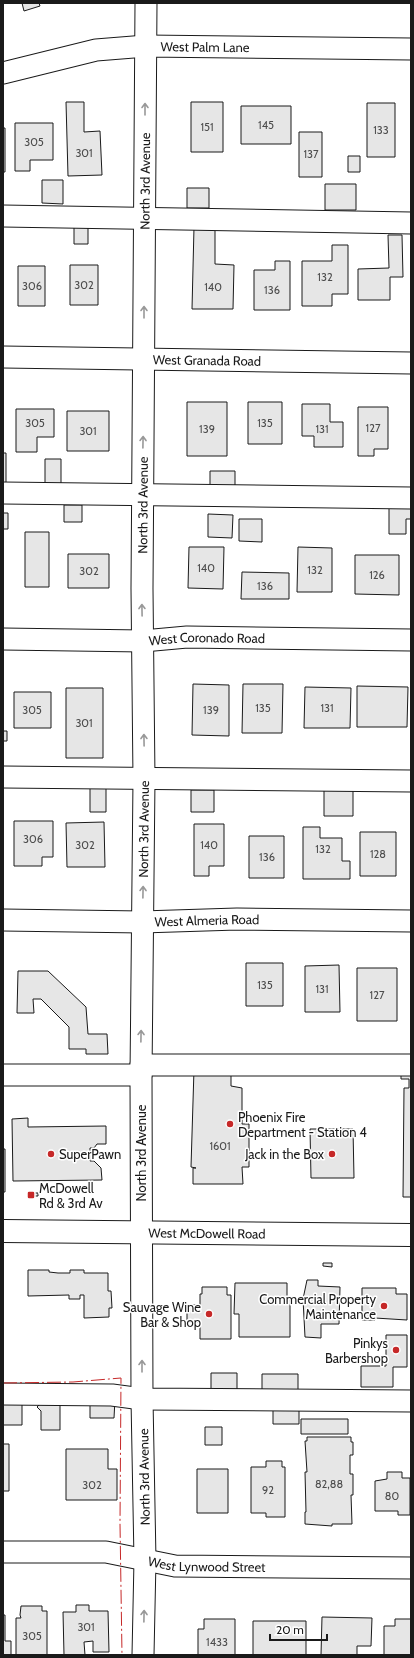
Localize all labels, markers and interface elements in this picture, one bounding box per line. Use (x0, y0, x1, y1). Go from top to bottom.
street label: West Palm Lane (161, 38, 250, 55)
one-way arrow (141, 103, 149, 116)
house number: 145 (258, 118, 274, 132)
house number: 151 (200, 120, 214, 134)
house number: 133 (373, 123, 389, 137)
street label: North 3rd Avenue (136, 132, 153, 230)
house number: 305 (24, 135, 44, 149)
house number: 301 (75, 146, 93, 160)
house number: 137 (303, 147, 319, 161)
house number: 132 (317, 270, 333, 284)
house number: 302 (74, 278, 94, 292)
house number: 306 (22, 279, 42, 293)
house number: 140 (204, 280, 222, 294)
house number: 136 (264, 283, 280, 297)
one-way arrow (140, 306, 148, 319)
street label: West Granada Road (153, 351, 261, 369)
house number: 305 (25, 416, 45, 430)
house number: 135 (257, 416, 273, 430)
house number: 127 (366, 421, 381, 435)
house number: 139 (199, 422, 215, 436)
house number: 131 (315, 422, 329, 436)
house number: 301 (79, 424, 97, 438)
one-way arrow (139, 436, 147, 449)
street label: North 3rd Avenue (134, 456, 151, 554)
house number: 140 (197, 561, 215, 575)
house number: 132 (307, 563, 323, 577)
house number: 302 (79, 564, 99, 578)
house number: 126 (369, 568, 385, 582)
house number: 136 (257, 579, 273, 593)
one-way arrow (138, 604, 146, 617)
street label: West Coronado Road (148, 629, 265, 648)
house number: 135 (255, 701, 271, 715)
house number: 131 (320, 701, 334, 715)
house number: 305 (22, 703, 42, 717)
house number: 139 (203, 703, 219, 717)
house number: 301 (75, 716, 93, 730)
one-way arrow (140, 734, 148, 747)
street label: North 3rd Avenue (135, 780, 152, 878)
house number: 306 (23, 832, 43, 846)
house number: 302 (75, 838, 95, 852)
house number: 140 (200, 838, 218, 852)
house number: 132 (315, 842, 331, 856)
house number: 128 (370, 847, 386, 861)
house number: 136 (259, 850, 275, 864)
one-way arrow (139, 886, 147, 899)
street label: West Almeria Road (154, 911, 259, 930)
house number: 135 (257, 978, 273, 992)
house number: 131 (315, 982, 329, 996)
house number: 127 (370, 988, 385, 1002)
one-way arrow (137, 1030, 145, 1043)
street label: North 3rd Avenue (133, 1104, 149, 1201)
place label: Phoenix Fire Department - Station 4 (238, 1109, 367, 1140)
marker: Phoenix Fire Department - Station 4 (225, 1119, 235, 1129)
house number: 1601 (209, 1139, 231, 1153)
place label: SuperPawn (59, 1146, 121, 1162)
place label: Jack in the Box (244, 1146, 325, 1162)
marker: SuperPawn (46, 1149, 56, 1159)
marker: Jack in the Box (327, 1149, 337, 1159)
place label: McDowell Rd & 3rd Av (39, 1180, 103, 1211)
marker: McDowell Rd & 3rd Av (26, 1190, 36, 1200)
street label: West McDowell Road (148, 1224, 266, 1242)
place label: Commercial Property Maintenance (259, 1291, 376, 1322)
place label: Sauvage Wine Bar & Shop (123, 1299, 201, 1330)
marker: Commercial Property Maintenance (379, 1301, 389, 1311)
marker: Sauvage Wine Bar & Shop (204, 1309, 214, 1319)
place label: Pinkys Barbershop (325, 1335, 389, 1366)
marker: Pinkys Barbershop (391, 1345, 401, 1355)
one-way arrow (138, 1360, 146, 1373)
street label: North 3rd Avenue (135, 1428, 153, 1526)
house number: 82,88 (315, 1477, 343, 1491)
house number: 302 (82, 1478, 102, 1492)
house number: 92 (262, 1483, 274, 1497)
house number: 80 (385, 1489, 399, 1503)
street label: West Lynwood Street (147, 1553, 266, 1575)
one-way arrow (140, 1610, 148, 1623)
scale bar (270, 1616, 327, 1642)
house number: 301 (77, 1620, 95, 1634)
text: 20 m (276, 1622, 304, 1637)
house number: 305 (22, 1629, 42, 1643)
house number: 1433 (206, 1635, 228, 1649)

